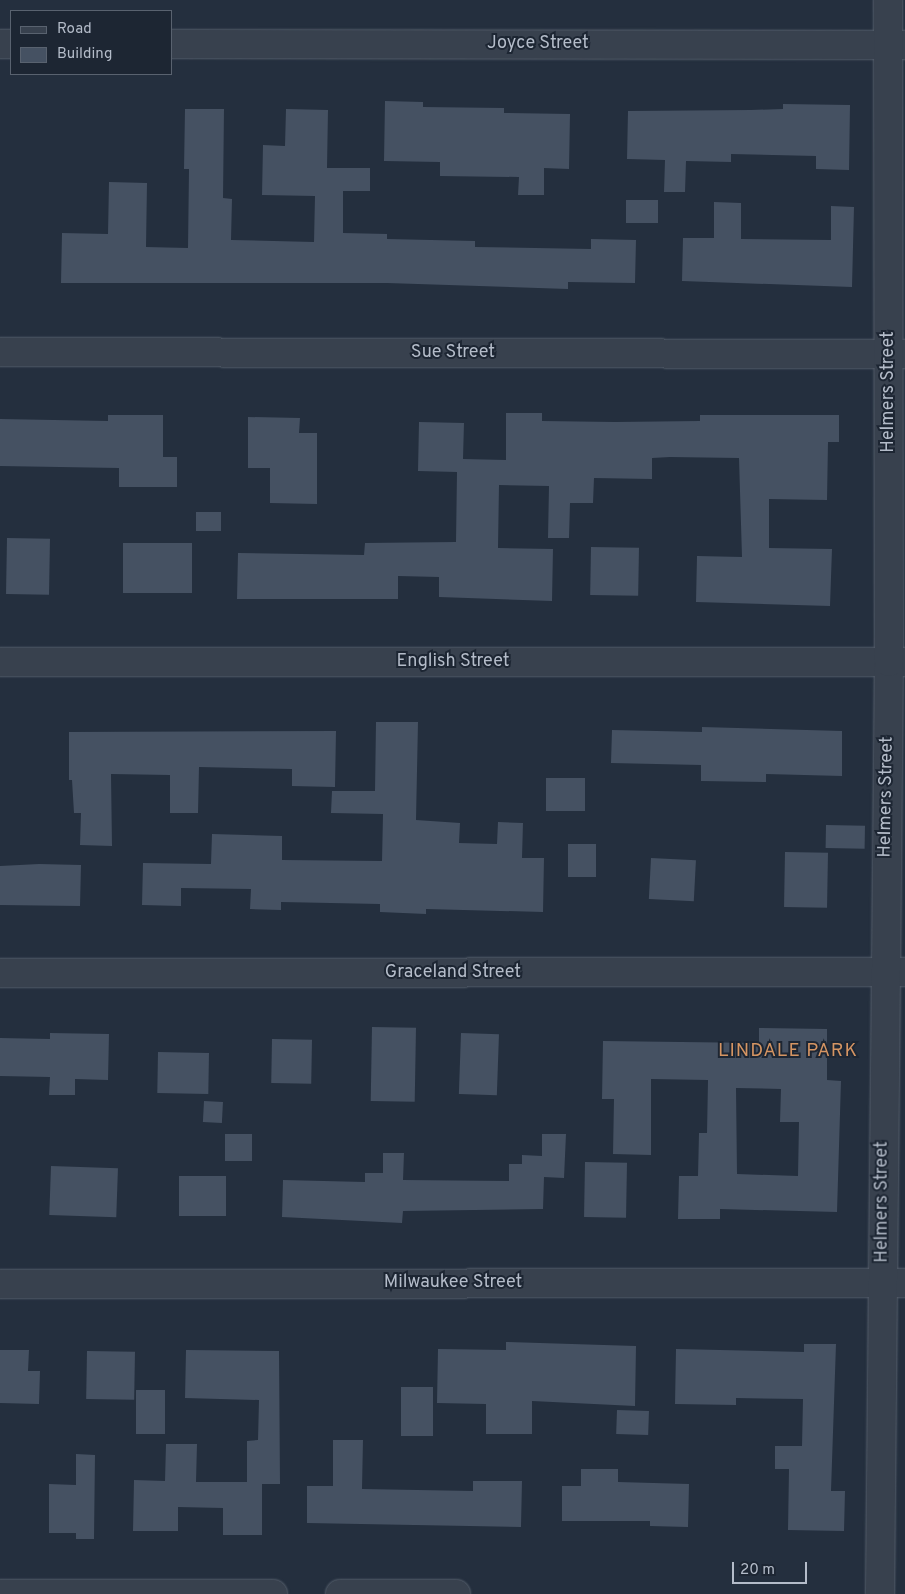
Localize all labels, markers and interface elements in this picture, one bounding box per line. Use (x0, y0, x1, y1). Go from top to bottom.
legend (10, 10, 172, 75)
text: Road (57, 20, 92, 39)
street label: Joyce Street (487, 33, 589, 55)
text: Building (57, 45, 112, 64)
street label: Helmers Street (878, 331, 900, 453)
street label: Sue Street (411, 342, 495, 364)
street label: English Street (397, 651, 509, 673)
street label: Helmers Street (875, 736, 899, 858)
street label: Graceland Street (385, 962, 521, 984)
district label: LINDALE PARK (716, 1041, 860, 1063)
street label: Helmers Street (872, 1141, 894, 1263)
street label: Milwaukee Street (384, 1272, 522, 1294)
scale bar (735, 1552, 810, 1584)
text: 20 m (740, 1561, 775, 1580)

